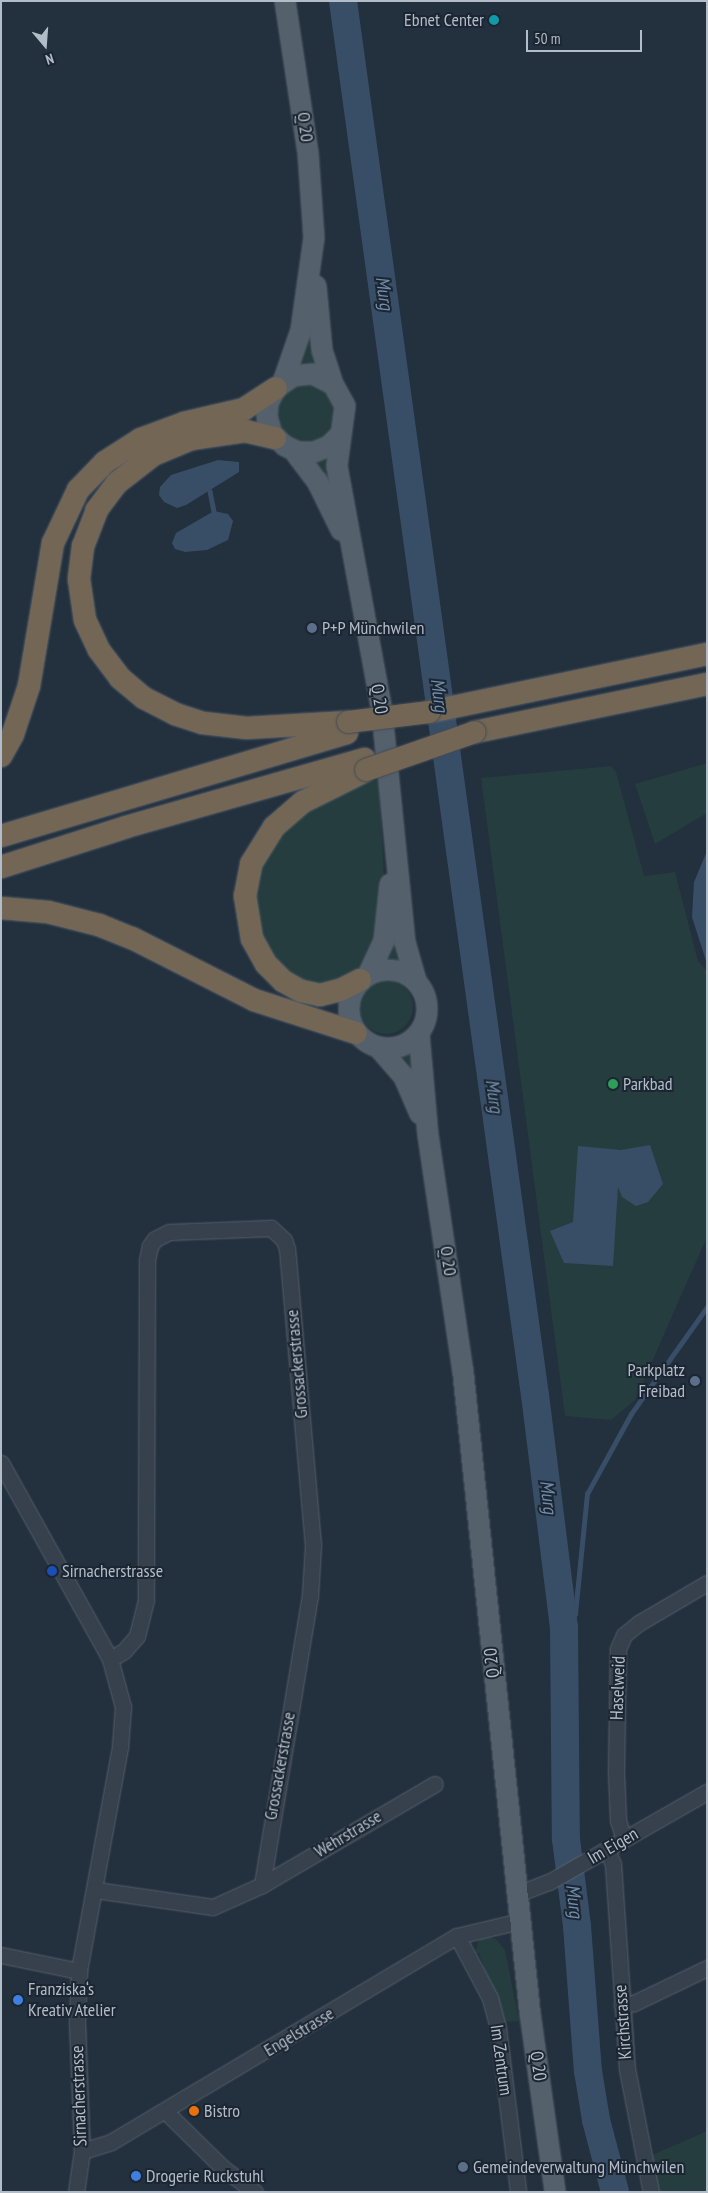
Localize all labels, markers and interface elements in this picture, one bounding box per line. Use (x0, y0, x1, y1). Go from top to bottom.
place label: Ebnet Center (404, 9, 484, 31)
marker: Ebnet Center (488, 14, 500, 26)
north arrow (20, 20, 70, 70)
scale bar (528, 20, 644, 52)
text: 50 m (534, 29, 560, 48)
text: N (43, 50, 56, 69)
street label: Q 20 (292, 111, 318, 143)
water label: Murg (370, 275, 398, 311)
place label: P+P Münchwilen (322, 617, 425, 639)
marker: P+P Münchwilen (306, 622, 318, 634)
water label: Murg (425, 677, 453, 713)
street label: Q 20 (366, 683, 392, 715)
place label: Parkbad (623, 1073, 673, 1095)
water label: Murg (480, 1078, 508, 1114)
marker: Parkbad (607, 1078, 619, 1090)
street label: Q 20 (435, 1245, 461, 1277)
street label: Grossackerstrasse (281, 1309, 313, 1419)
place label: Parkplatz Freibad (628, 1360, 685, 1402)
marker: Parkplatz Freibad (689, 1375, 701, 1387)
water label: Murg (535, 1479, 561, 1515)
place label: Sirnacherstrasse (62, 1560, 163, 1582)
marker: Sirnacherstrasse (46, 1565, 58, 1577)
street label: Q 20 (480, 1647, 504, 1679)
street label: Haselweid (606, 1656, 630, 1720)
street label: Grossackerstrasse (260, 1710, 300, 1822)
street label: Wehrstrasse (311, 1806, 385, 1862)
street label: Im Eigen (584, 1823, 642, 1869)
water label: Murg (561, 1883, 587, 1919)
place label: Franziska‘s Kreativ Atelier (28, 1979, 117, 2022)
street label: Kirchstrasse (610, 1984, 636, 2060)
marker: Franziska‘s Kreativ Atelier (12, 1994, 24, 2006)
street label: Engelstrasse (260, 2003, 338, 2061)
street label: Im Zentrum (485, 2023, 517, 2097)
street label: Sirnacherstrasse (66, 2045, 92, 2147)
street label: Q 20 (525, 2050, 551, 2082)
place label: Bistro (204, 2100, 240, 2122)
marker: Bistro (188, 2105, 200, 2117)
place label: Gemeindeverwaltung Münchwilen (473, 2156, 684, 2178)
marker: Gemeindeverwaltung Münchwilen (457, 2161, 469, 2173)
place label: Drogerie Ruckstuhl (146, 2165, 264, 2187)
marker: Drogerie Ruckstuhl (130, 2170, 142, 2182)

